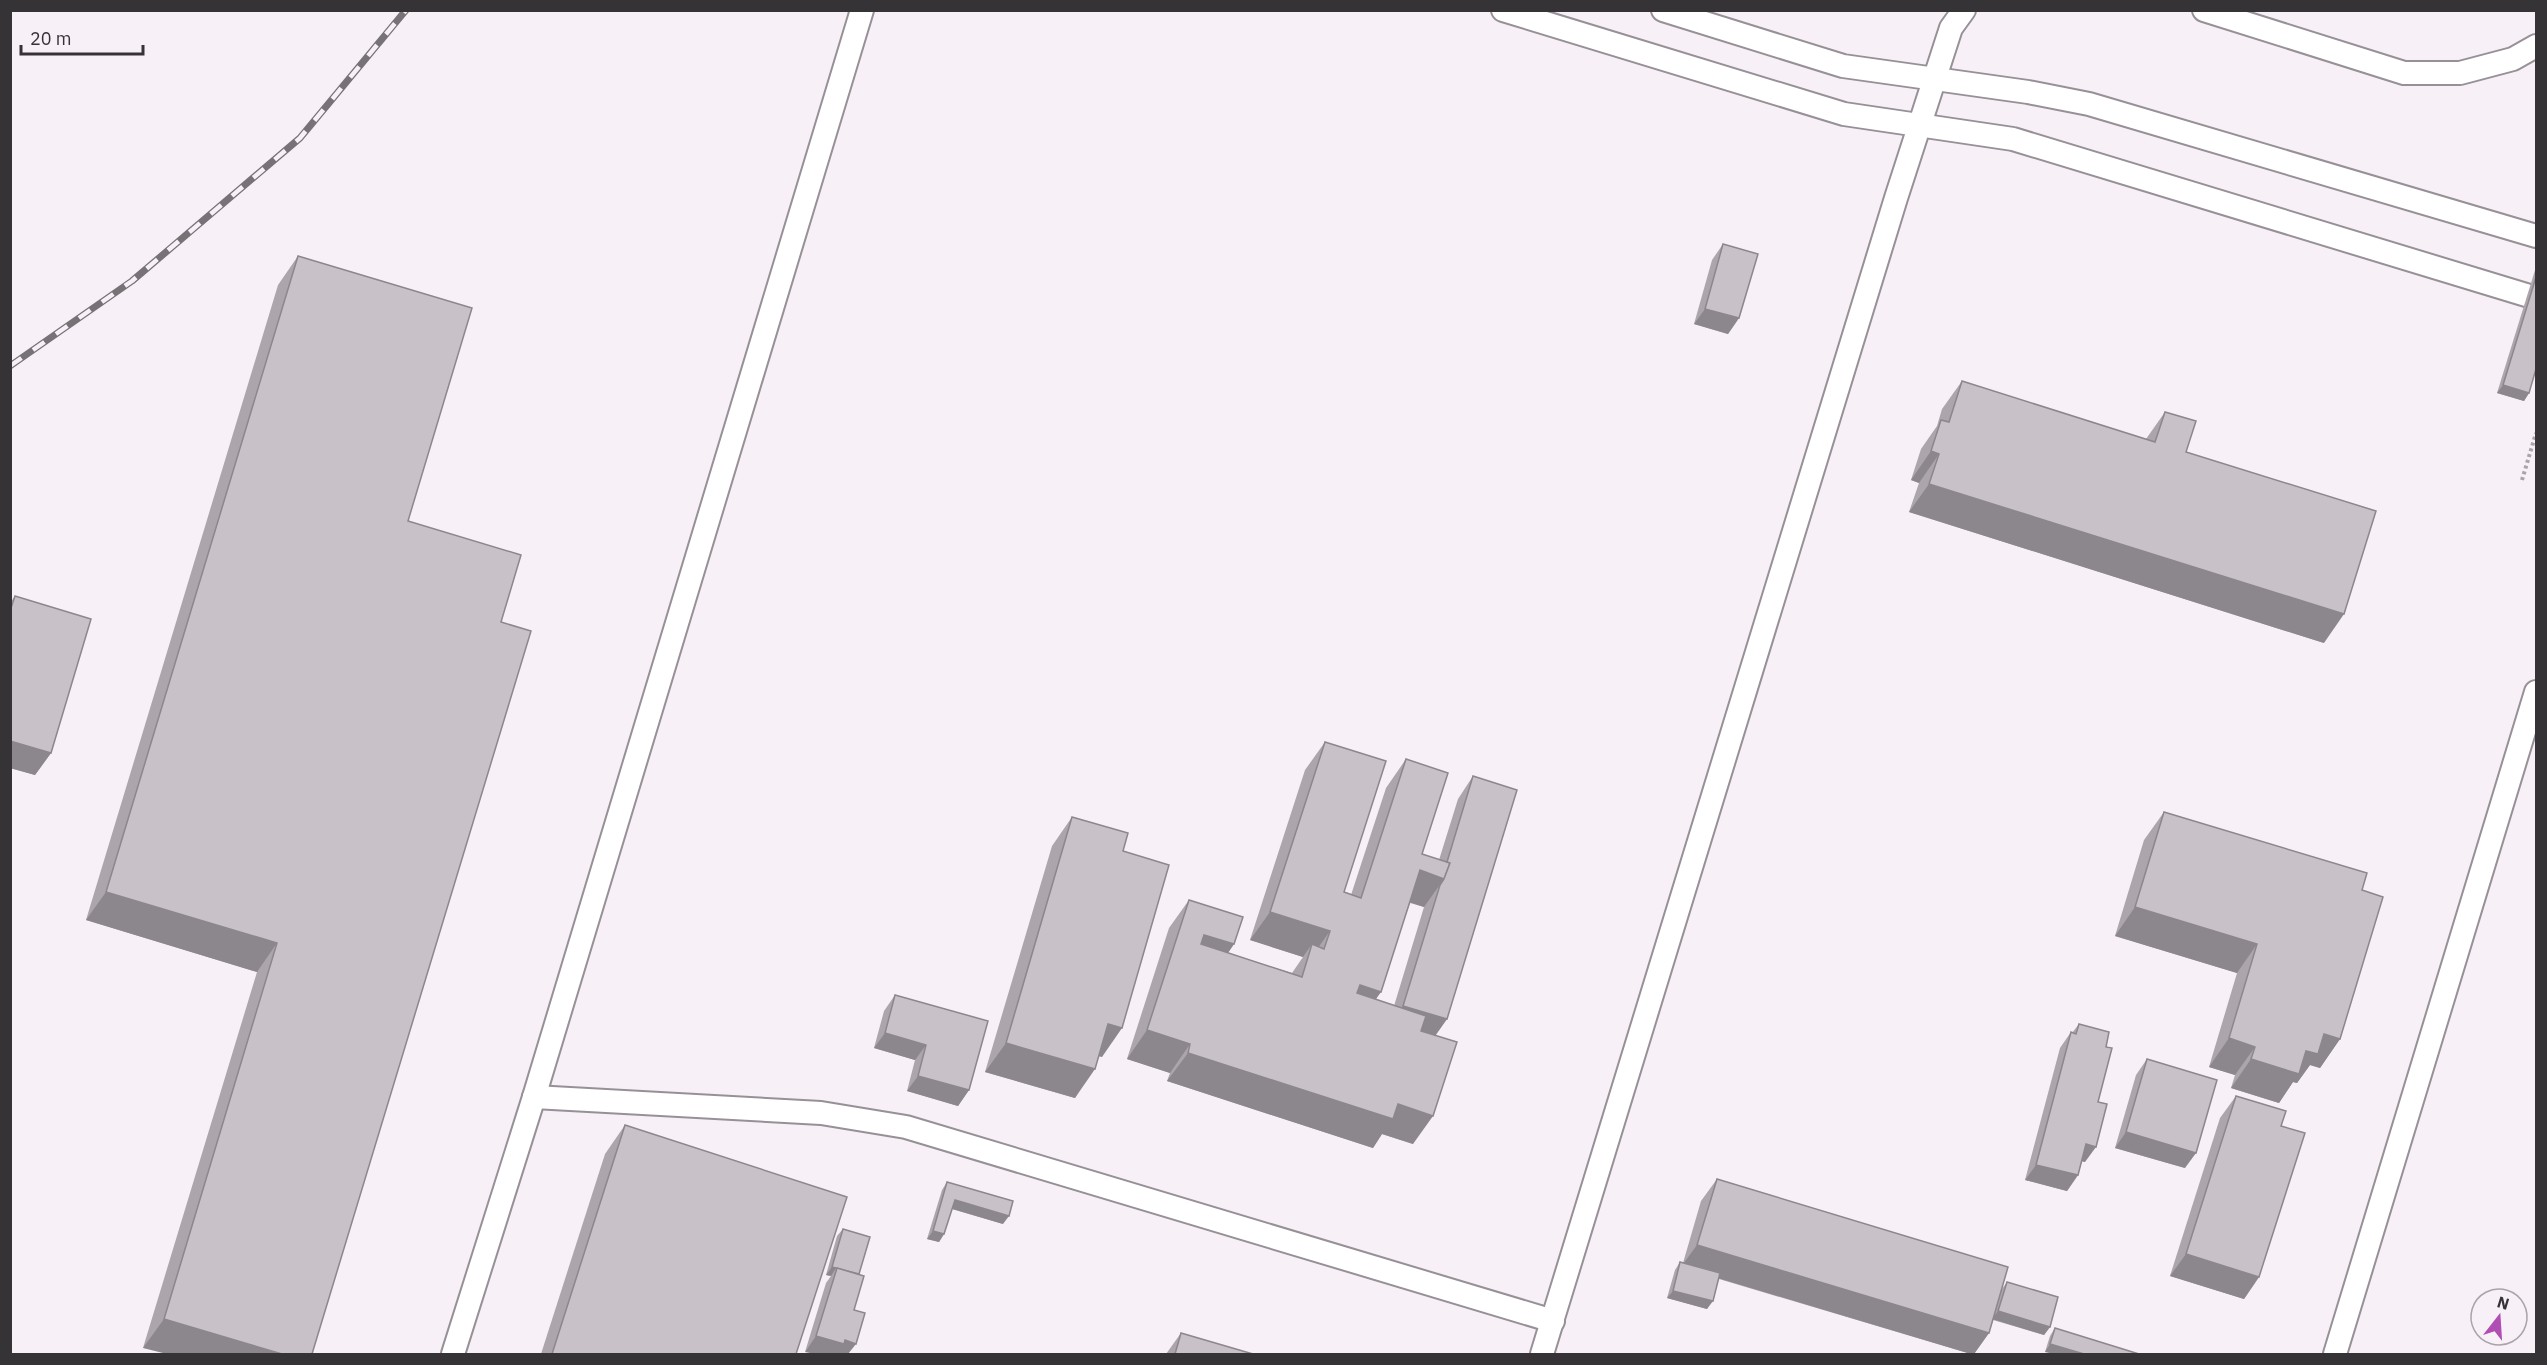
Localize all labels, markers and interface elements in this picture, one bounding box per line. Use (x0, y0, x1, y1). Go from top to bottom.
scale bar (21, 18, 142, 56)
text: 20 m (30, 27, 72, 50)
north arrow (2469, 1287, 2529, 1347)
text: N (2495, 1291, 2512, 1314)

